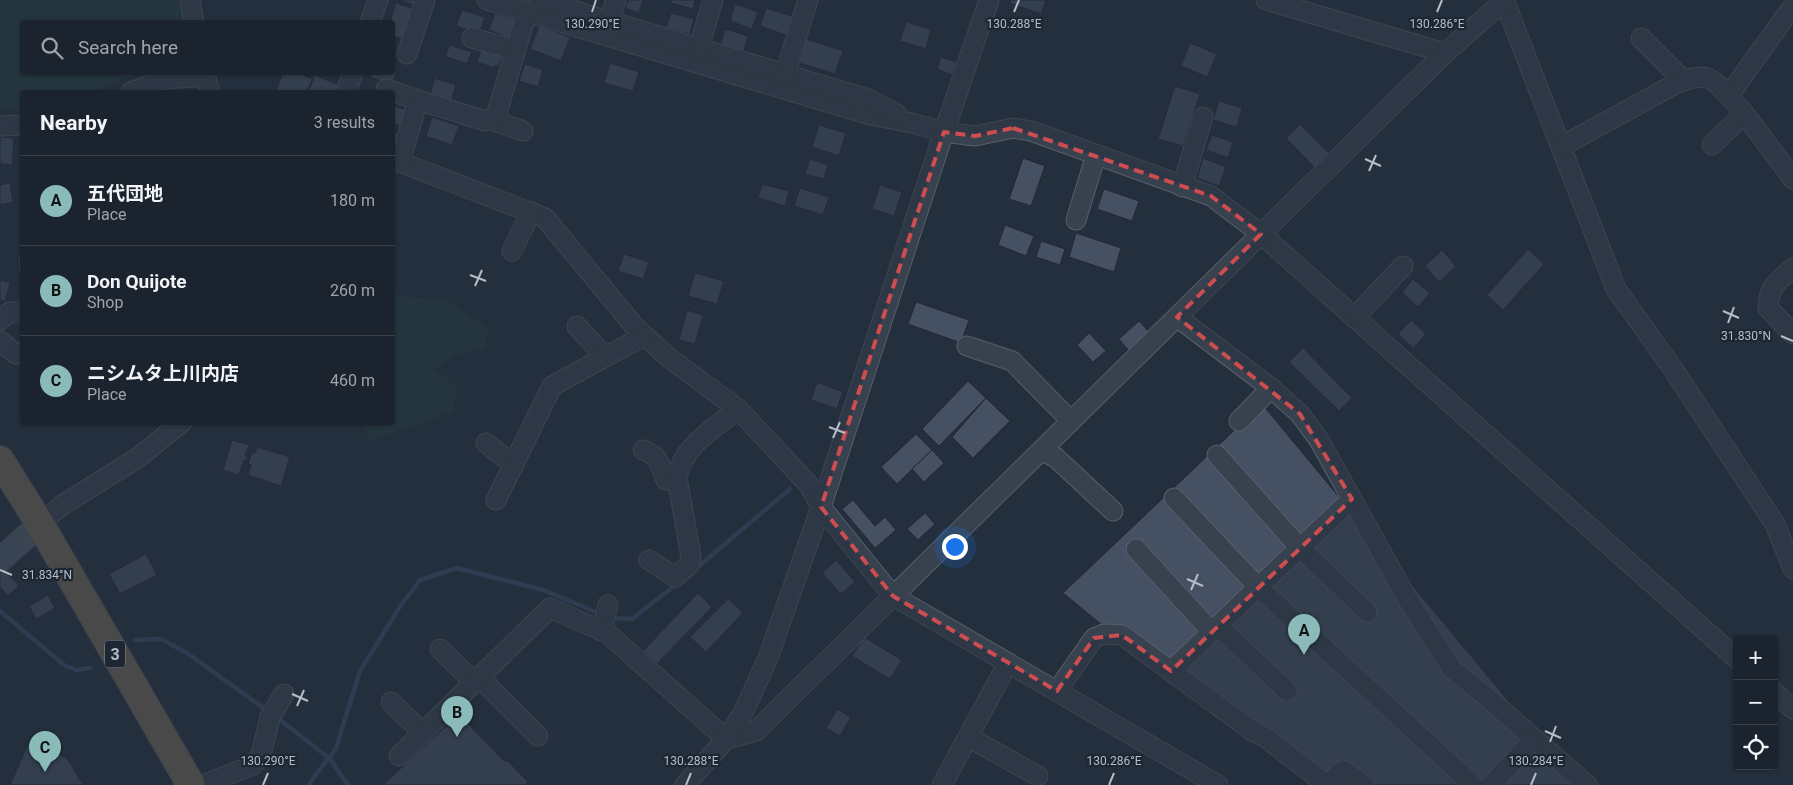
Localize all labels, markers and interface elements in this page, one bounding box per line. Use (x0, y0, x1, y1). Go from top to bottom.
text: 130.290°E (565, 17, 620, 31)
text: 130.288°E (987, 17, 1042, 31)
text: 130.286°E (1410, 17, 1465, 31)
search box (20, 20, 395, 75)
icon: search (38, 34, 66, 62)
text: Search here (78, 36, 178, 59)
text: Nearby (40, 111, 107, 135)
text: 3 results (314, 113, 375, 132)
text: 五代団地 (87, 182, 163, 205)
text: A (51, 191, 61, 210)
text: 180 m (330, 191, 375, 210)
text: Place (87, 205, 127, 224)
text: Don Quijote (87, 270, 187, 293)
text: B (51, 281, 61, 300)
text: 260 m (330, 281, 375, 300)
text: Shop (87, 293, 123, 312)
text: 31.830°N (1721, 329, 1771, 343)
text: ニシムタ上川内店 (87, 362, 239, 385)
text: C (51, 371, 61, 390)
text: 460 m (330, 371, 375, 390)
text: Place (87, 385, 127, 404)
your location (942, 534, 968, 560)
text: 31.834°N (22, 568, 72, 582)
pin: A (1288, 614, 1320, 655)
map controls (1733, 635, 1778, 770)
button: + (1733, 635, 1778, 680)
road number: 3 (105, 641, 125, 668)
button: − (1733, 680, 1778, 725)
pin: B (441, 696, 473, 737)
button: locate (1733, 725, 1778, 770)
pin: C (29, 731, 61, 772)
text: 130.290°E (241, 754, 296, 768)
text: 130.288°E (664, 754, 719, 768)
text: 130.286°E (1087, 754, 1142, 768)
text: 130.284°E (1509, 754, 1564, 768)

